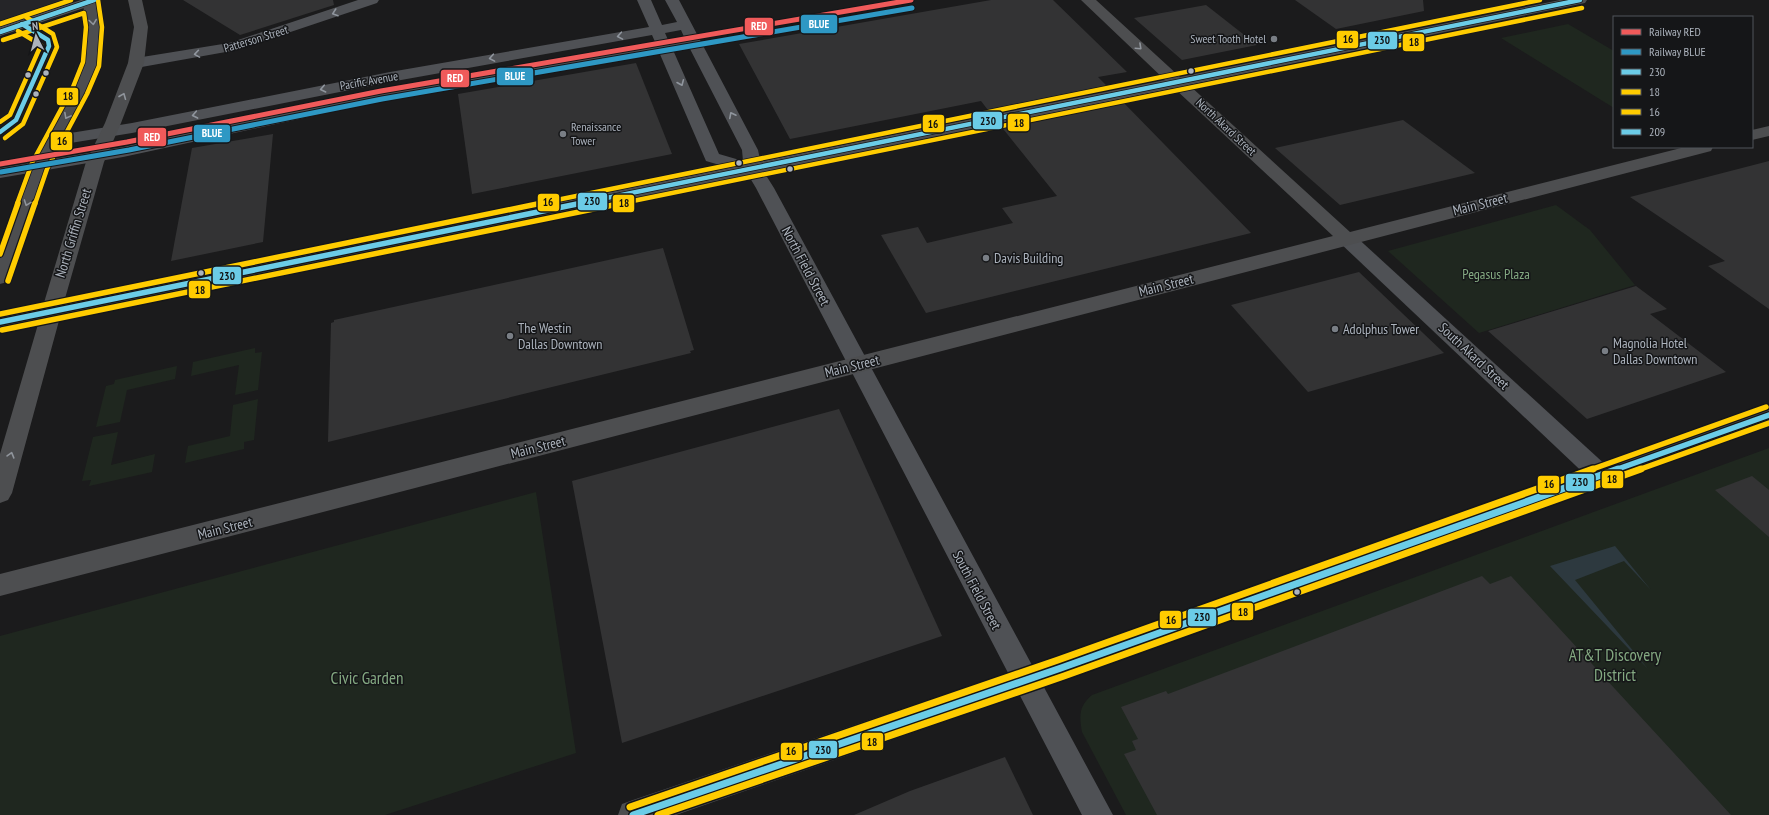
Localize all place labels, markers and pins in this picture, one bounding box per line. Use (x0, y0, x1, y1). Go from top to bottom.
place label: Sweet Tooth Hotel (1190, 31, 1266, 46)
marker: Sweet Tooth Hotel (1269, 34, 1279, 44)
unlabelled marker (1186, 66, 1196, 76)
unlabelled marker (41, 68, 51, 78)
unlabelled marker (23, 70, 33, 80)
unlabelled marker (31, 89, 41, 99)
place label: Renaissance Tower (571, 119, 621, 148)
marker: Renaissance Tower (558, 129, 568, 139)
unlabelled marker (734, 158, 744, 168)
unlabelled marker (785, 164, 795, 174)
place label: Davis Building (994, 249, 1063, 267)
marker: Davis Building (981, 253, 991, 263)
unlabelled marker (196, 268, 206, 278)
place label: The Westin Dallas Downtown (518, 319, 603, 353)
place label: Adolphus Tower (1343, 320, 1419, 338)
marker: Adolphus Tower (1330, 324, 1340, 334)
marker: The Westin Dallas Downtown (505, 331, 515, 341)
place label: Magnolia Hotel Dallas Downtown (1613, 334, 1698, 368)
marker: Magnolia Hotel Dallas Downtown (1600, 346, 1610, 356)
unlabelled marker (1292, 587, 1302, 597)

